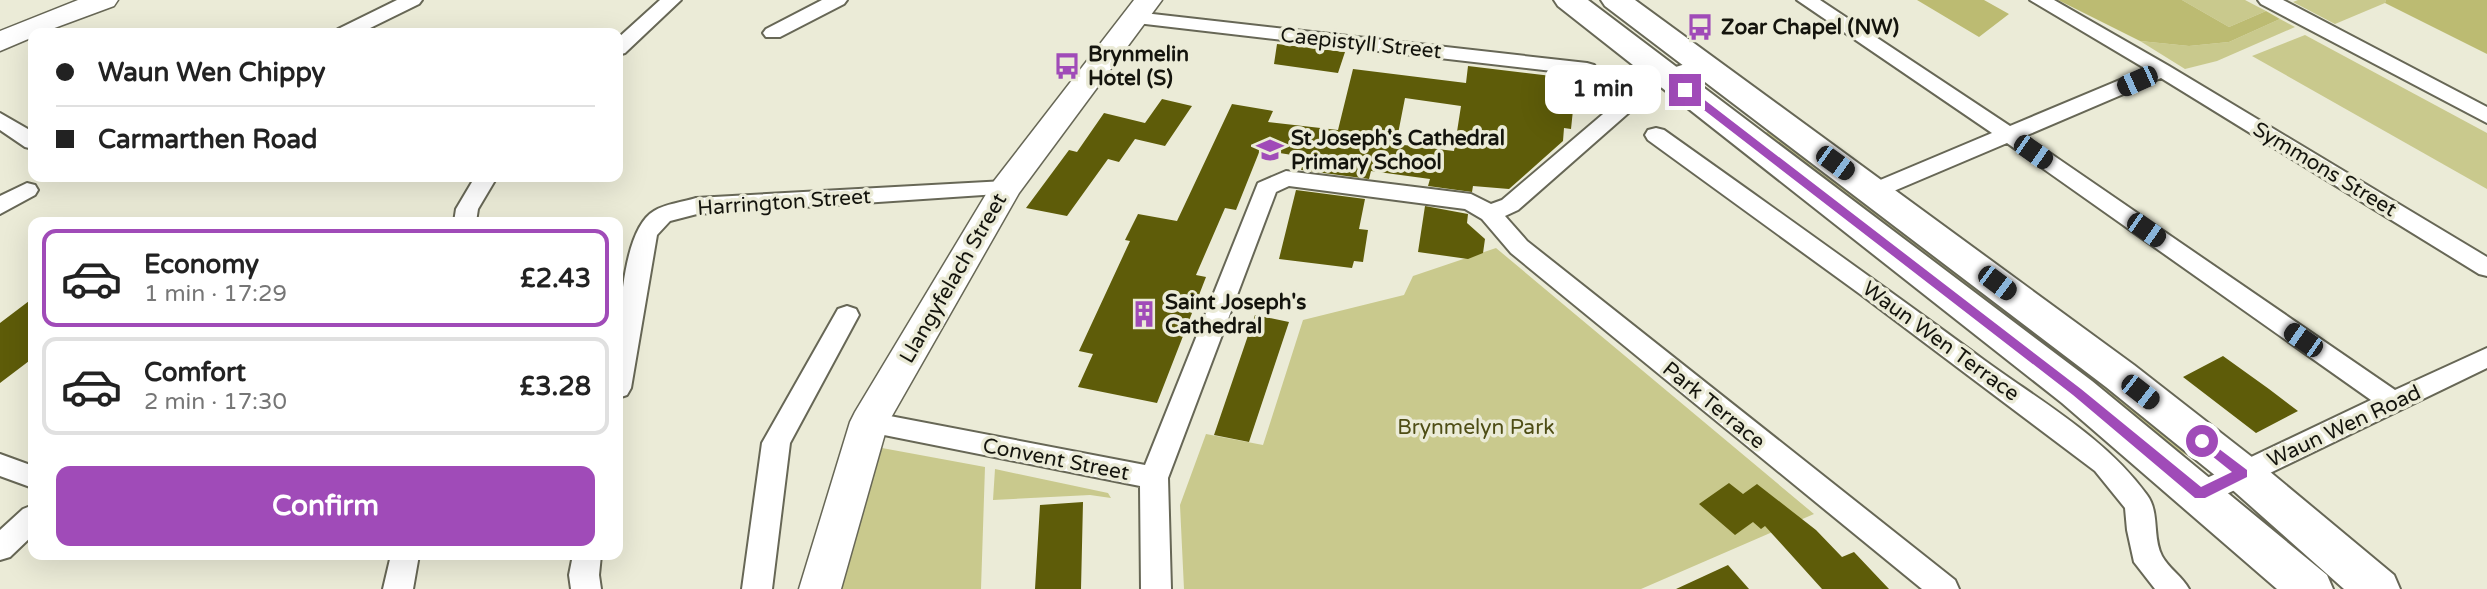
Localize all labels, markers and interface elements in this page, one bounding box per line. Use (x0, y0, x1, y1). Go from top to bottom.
bus stop icon: Zoar Chapel (NW) (1685, 12, 1715, 42)
place label: Zoar Chapel (NW) (1721, 15, 1899, 40)
street label: Caepistyll Street (1279, 23, 1443, 64)
place label: Brynmelin Hotel (S) (1088, 42, 1189, 91)
bus stop icon: Brynmelin Hotel (S) (1052, 51, 1082, 81)
text: Waun Wen Chippy (98, 57, 326, 88)
car (2114, 63, 2161, 99)
callout: 1 min (1545, 66, 1660, 114)
route end (1669, 74, 1701, 106)
text: 1 min (1572, 75, 1634, 103)
street label: Symmons Street (2248, 117, 2401, 222)
text: Carmarthen Road (98, 124, 318, 155)
place label: St Joseph's Cathedral Primary School (1291, 126, 1505, 175)
car (2010, 131, 2057, 173)
school or university icon: St Joseph's Cathedral Primary School (1255, 135, 1285, 165)
car (1812, 142, 1859, 184)
street label: Harrington Street (696, 184, 872, 221)
street label: Llangyfelach Street (895, 189, 1012, 368)
car (2123, 209, 2170, 251)
icon: car (60, 247, 123, 310)
text: Economy (144, 249, 259, 280)
car (1974, 262, 2021, 304)
text: £2.43 (520, 263, 591, 294)
street label: Waun Wen Terrace (1857, 276, 2024, 407)
text: 1 min · 17:29 (144, 280, 287, 308)
place label: Saint Joseph's Cathedral (1165, 290, 1306, 339)
building icon: Saint Joseph's Cathedral (1129, 299, 1159, 329)
car (2280, 319, 2327, 361)
icon: car (60, 355, 123, 418)
street label: Park Terrace (1657, 356, 1770, 454)
text: Comfort (144, 357, 246, 388)
text: £3.28 (520, 371, 591, 402)
car (2117, 371, 2164, 413)
street label: Waun Wen Road (2264, 380, 2425, 473)
text: 2 min · 17:30 (144, 388, 287, 416)
park label: Brynmelyn Park (1397, 415, 1555, 440)
route start (2186, 425, 2218, 457)
street label: Convent Street (981, 433, 1131, 486)
button: Confirm (56, 466, 595, 546)

